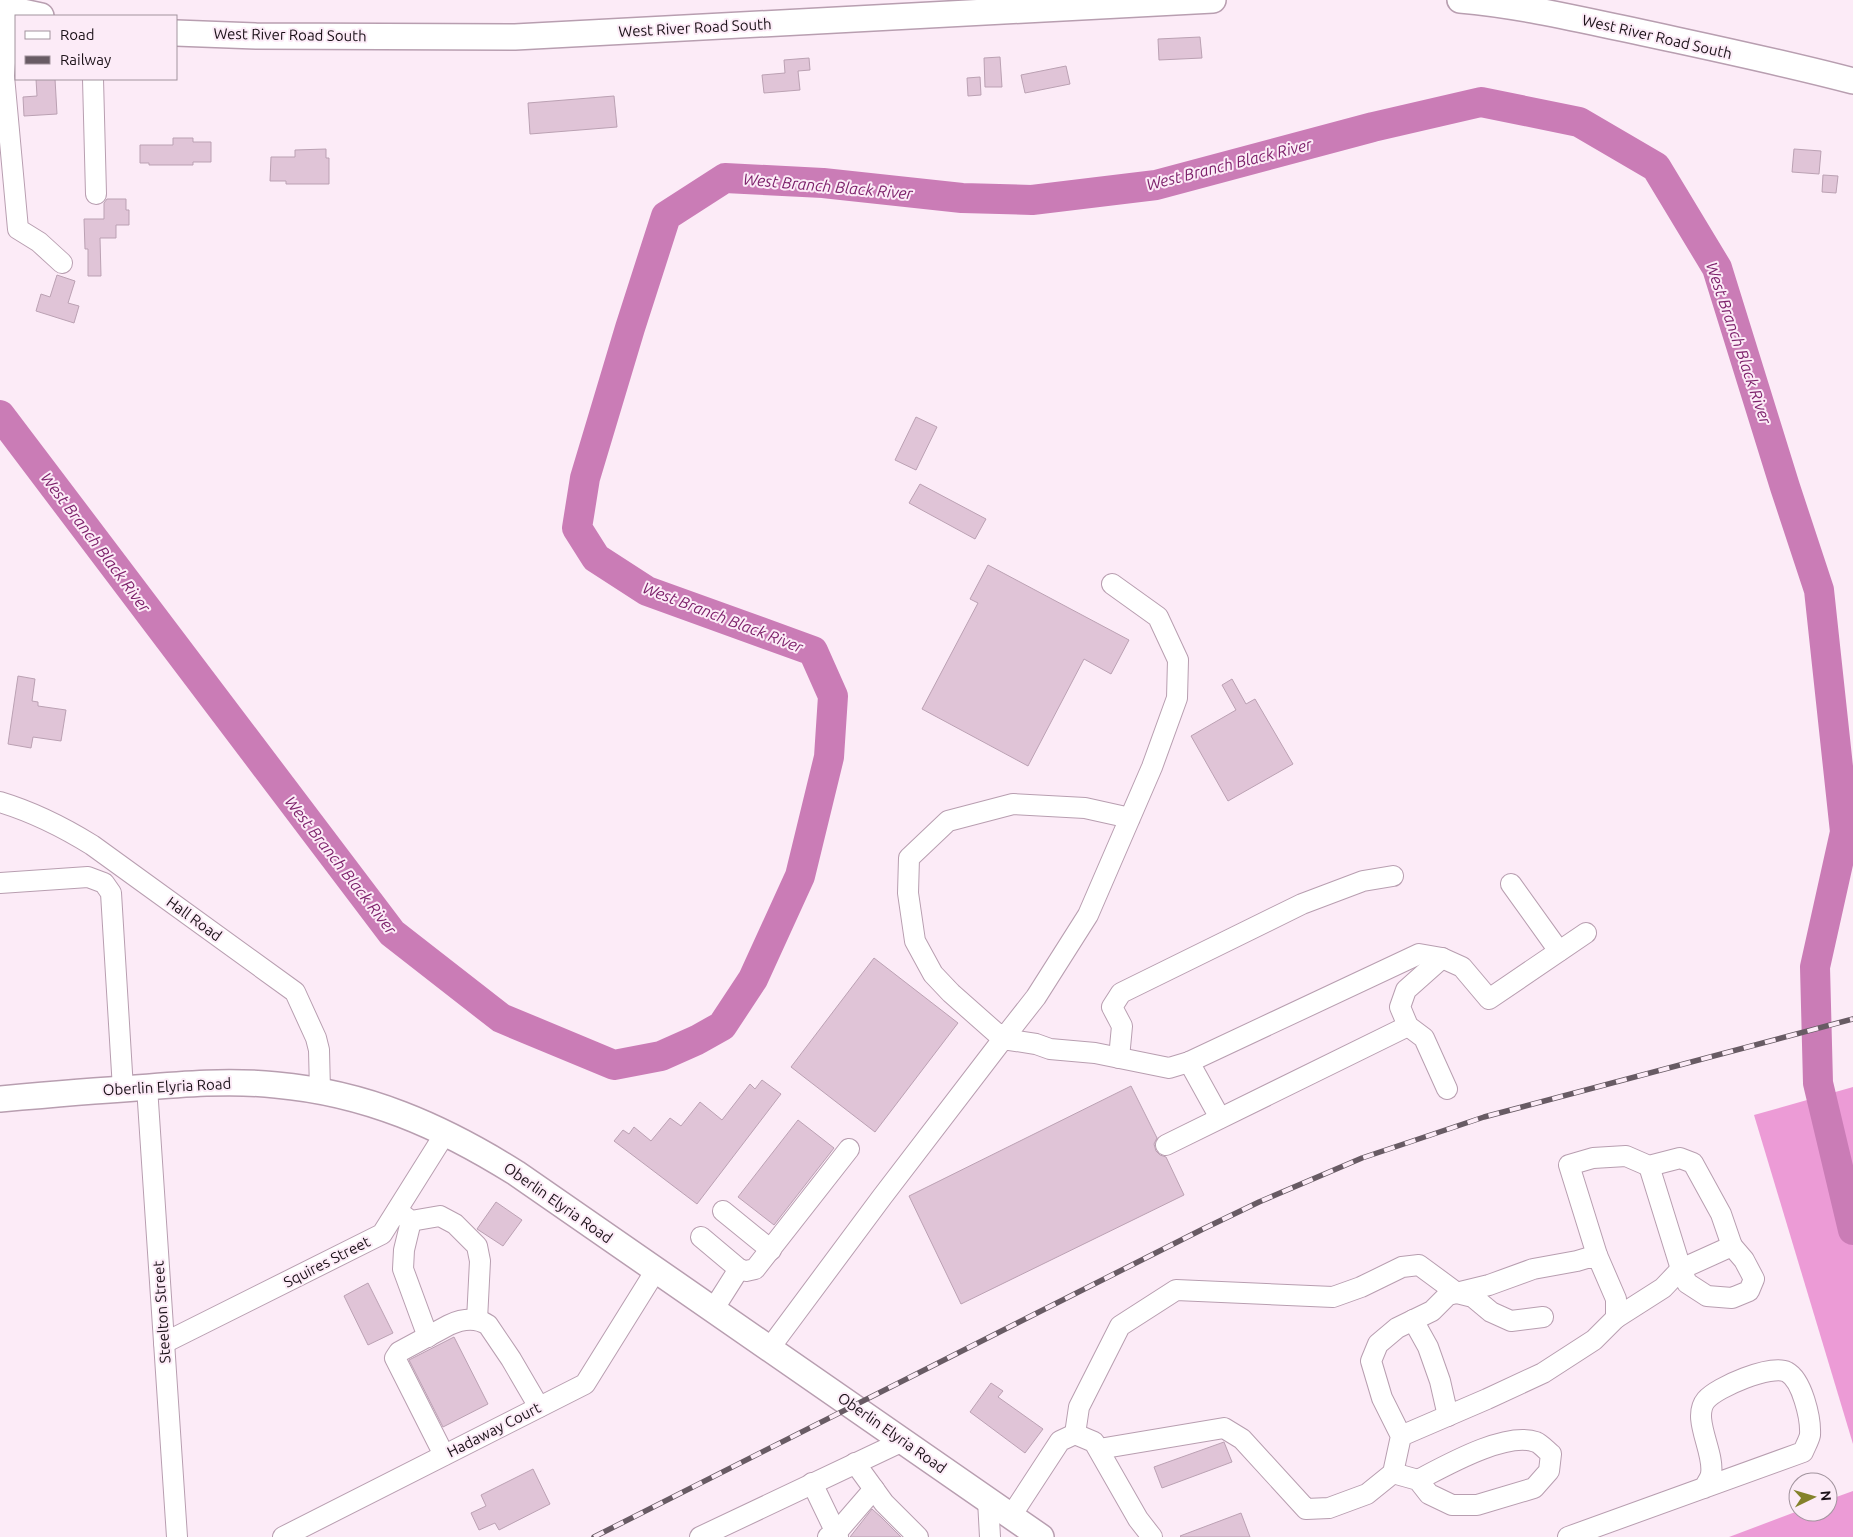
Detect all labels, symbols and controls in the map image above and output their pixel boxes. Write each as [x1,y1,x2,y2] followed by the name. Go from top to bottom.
[1581,11,1734,62] street label: West River Road South
[15,15,178,80] legend
[618,15,772,40] street label: West River Road South
[213,25,367,44] street label: West River Road South
[60,26,95,43] text: Road
[60,51,111,68] text: Railway
[1144,134,1315,193] water label: West Branch Black River
[743,170,914,202] water label: West Branch Black River
[1703,260,1775,427] water label: West Branch Black River
[38,469,155,616] water label: West Branch Black River
[640,578,806,656] water label: West Branch Black River
[282,792,401,938] water label: West Branch Black River
[163,893,225,944] street label: Hall Road
[102,1075,232,1098] street label: Oberlin Elyria Road
[501,1159,616,1246] street label: Oberlin Elyria Road
[281,1232,373,1291] street label: Squires Street
[149,1260,174,1364] street label: Steelton Street
[835,1389,950,1476] street label: Oberlin Elyria Road
[444,1399,543,1460] street label: Hadaway Court
[1788,1472,1838,1522] north arrow
[1818,1490,1834,1502] text: N

